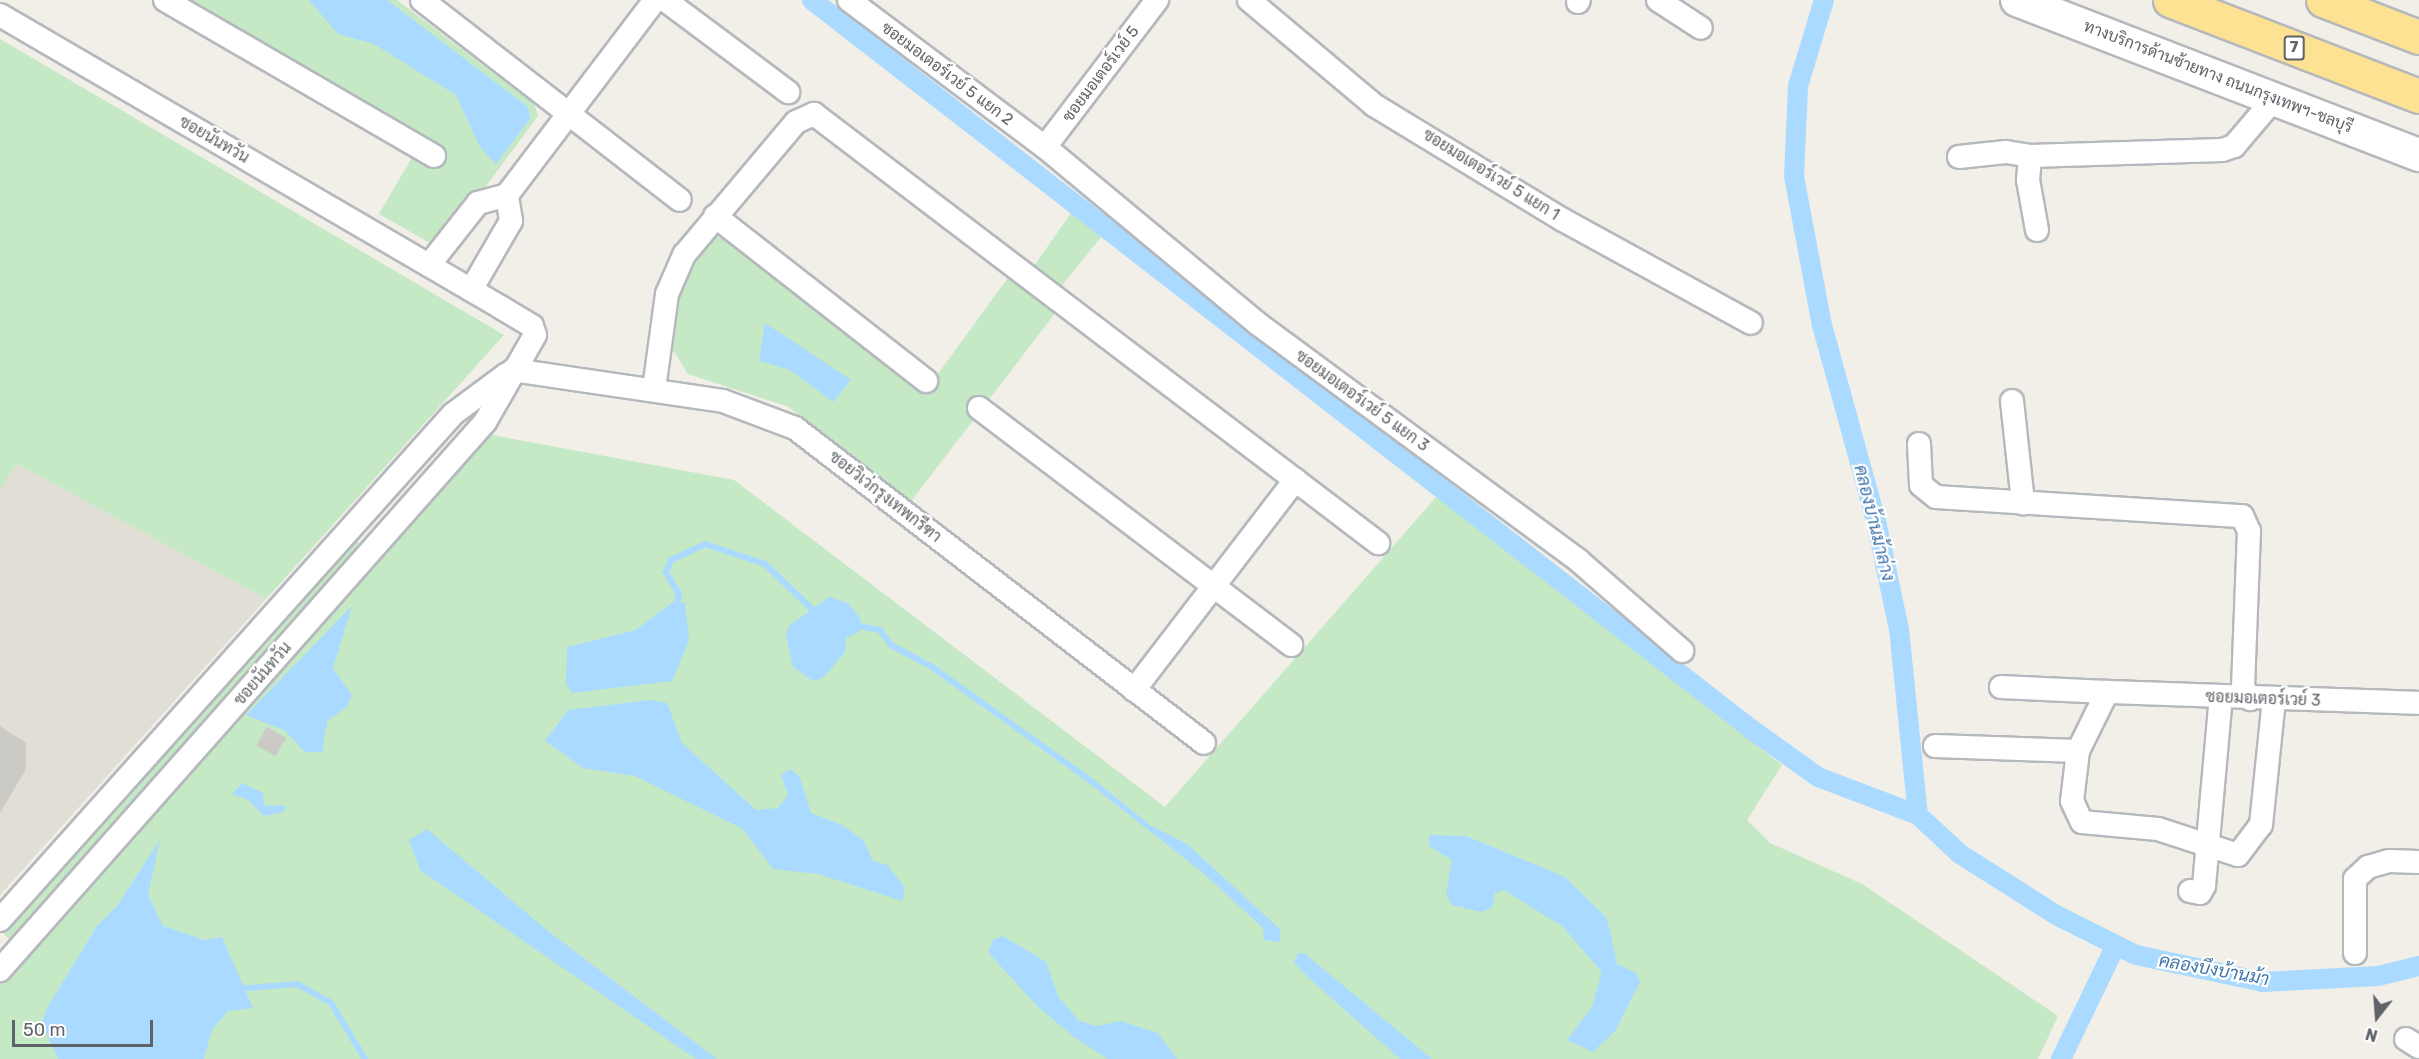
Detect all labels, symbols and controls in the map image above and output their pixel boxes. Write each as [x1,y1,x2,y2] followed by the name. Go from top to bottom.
[2081,17,2355,137] street label: ทางบริการด้านซ้ายทาง ถนนกรุงเทพฯ-ชลบุรี
[877,18,1017,130] street label: ซอยมอเตอร์เวย์ 5 แยก 2
[1059,22,1143,126] street label: ซอยมอเตอร์เวย์ 5
[2284,36,2304,60] road number: 7
[176,112,252,168] street label: ซอยนันทวัน
[1419,125,1563,225] street label: ซอยมอเตอร์เวย์ 5 แยก 1
[1292,346,1432,456] street label: ซอยมอเตอร์เวย์ 5 แยก 3
[825,447,945,547] street label: ซอยวิเว่กรุงเทพกรีฑา
[1849,463,1899,583] water label: คลองบ้านม้าล่าง
[230,638,296,710] street label: ซอยนันทวัน
[2205,687,2321,711] street label: ซอยมอเตอร์เวย์ 3
[2157,950,2271,990] water label: คลองบึงบ้านม้า
[2347,987,2407,1047] north arrow
[15,1008,156,1046] scale bar
[23,1019,66,1041] text: 50 m
[2363,1024,2380,1045] text: N

